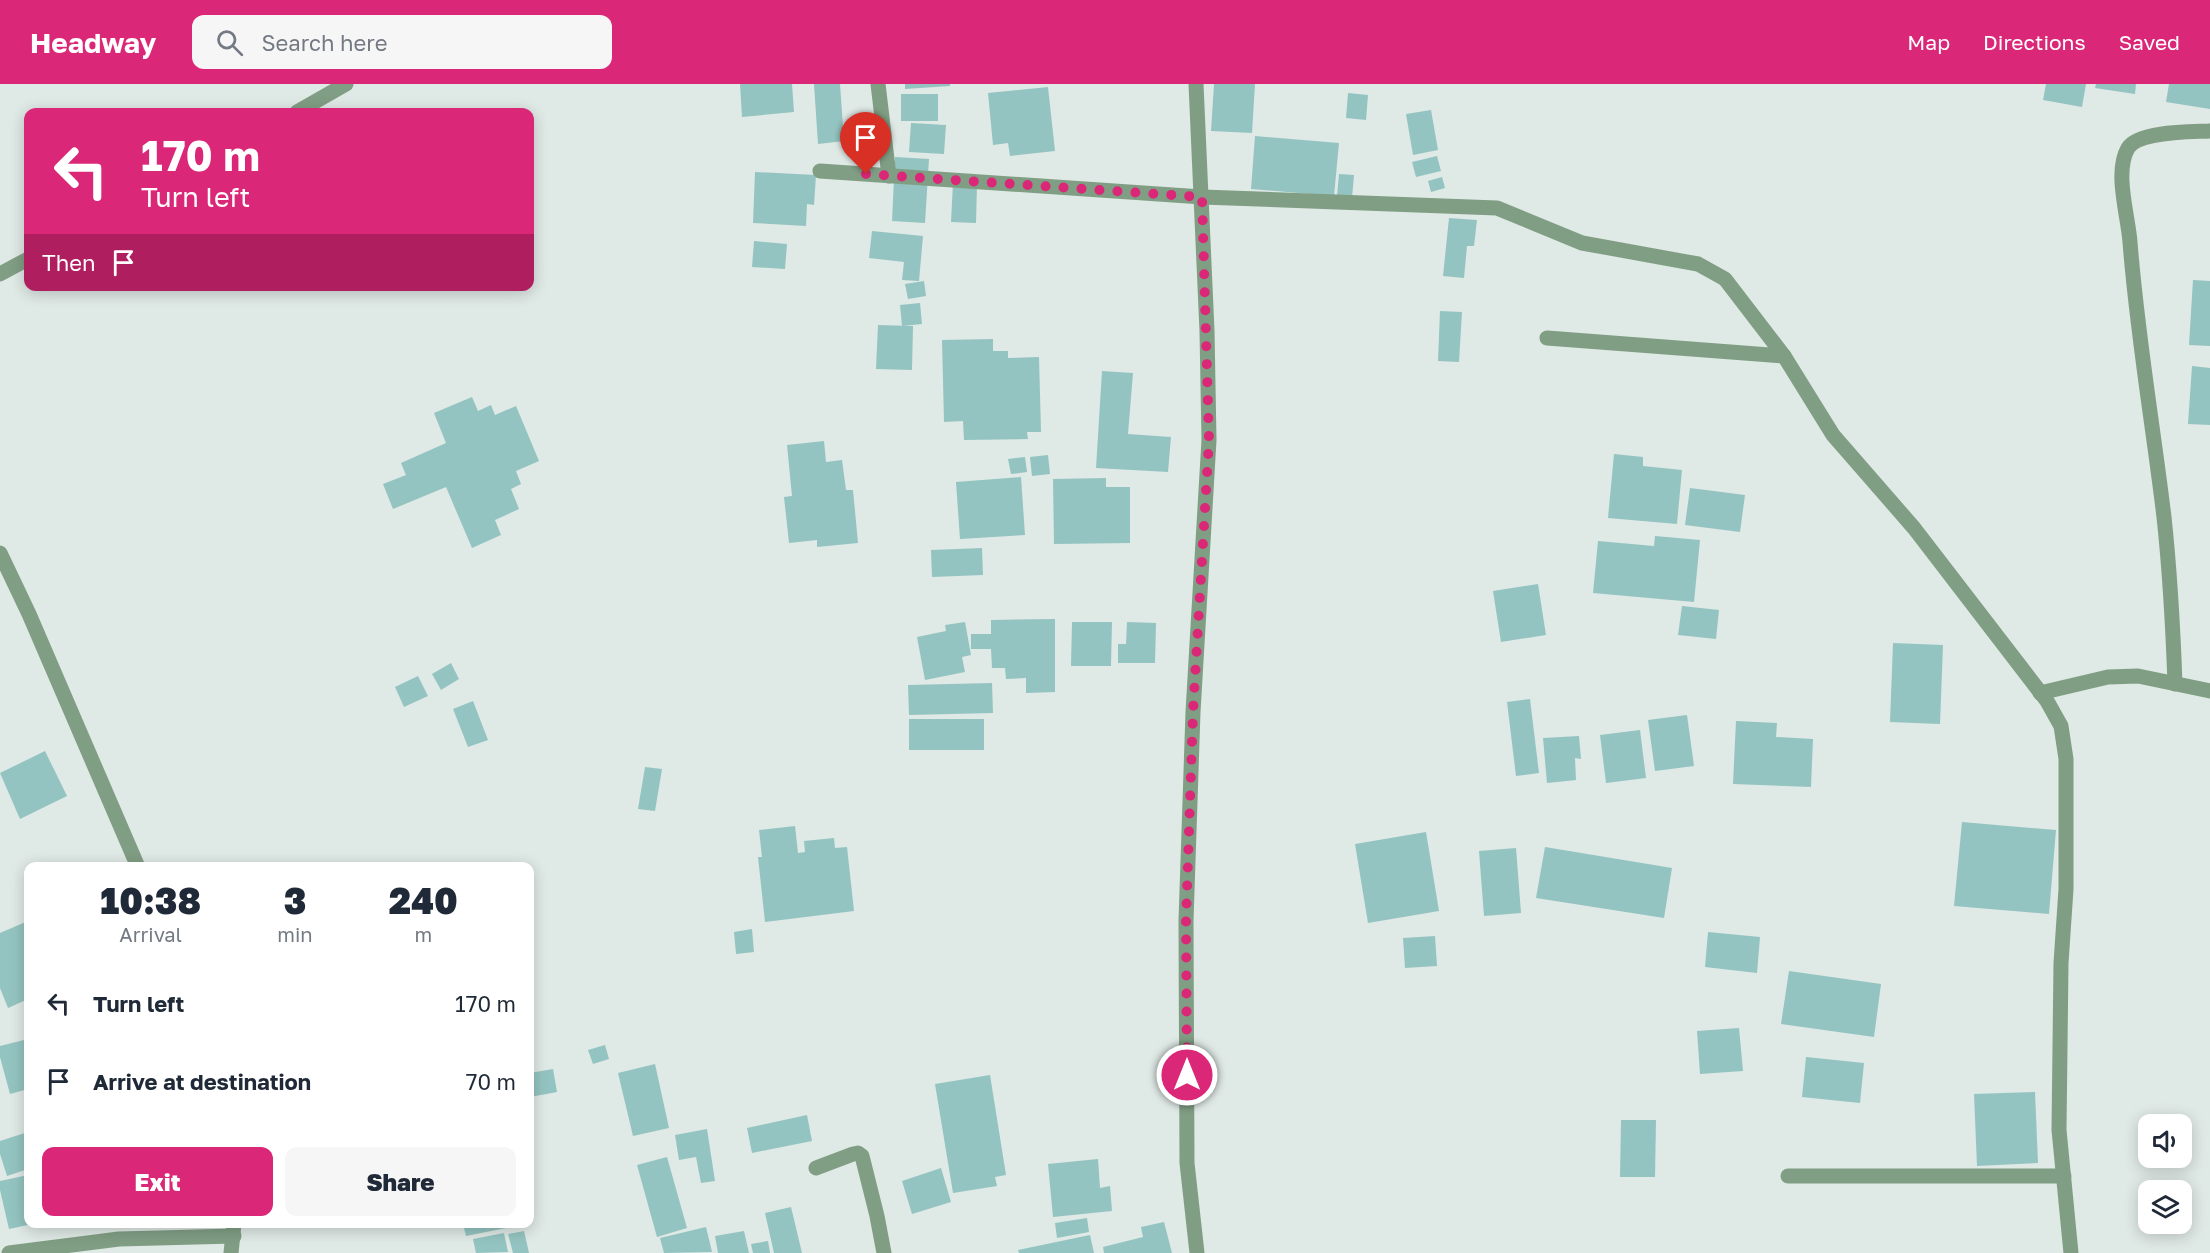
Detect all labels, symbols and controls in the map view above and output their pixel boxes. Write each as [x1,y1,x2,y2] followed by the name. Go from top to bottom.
[192,15,612,69] search box
[30,26,156,59] text: Headway
[213,26,246,59] icon: search
[261,29,387,56] text: Search here
[1907,29,1950,55] text: Map
[1983,29,2086,55] text: Directions
[2119,29,2180,55] text: Saved
[840,112,891,174] pin
[849,121,882,154] icon: arrive
[141,130,260,180] text: 170 m
[42,132,120,210] icon: left
[141,181,250,213] text: Turn left
[107,246,140,279] icon: arrive
[42,249,95,276] text: Then
[100,879,201,922] text: 10:38
[284,879,306,922] text: 3
[389,879,458,922] text: 240
[119,922,182,946] text: Arrival
[277,922,313,946] text: min
[414,922,432,946] text: m
[42,987,75,1020] icon: left
[93,990,184,1017] text: Turn left
[455,990,516,1017] text: 170 m
[1155,1043,1219,1107] position arrow
[42,1065,75,1098] icon: arrive
[93,1068,311,1095] text: Arrive at destination
[466,1068,516,1095] text: 70 m
[2138,1114,2192,1234] map controls
[2138,1114,2192,1168] button: sound
[42,1147,273,1216] button: Exit
[285,1147,516,1216] button: Share
[2138,1180,2192,1234] button: layers

